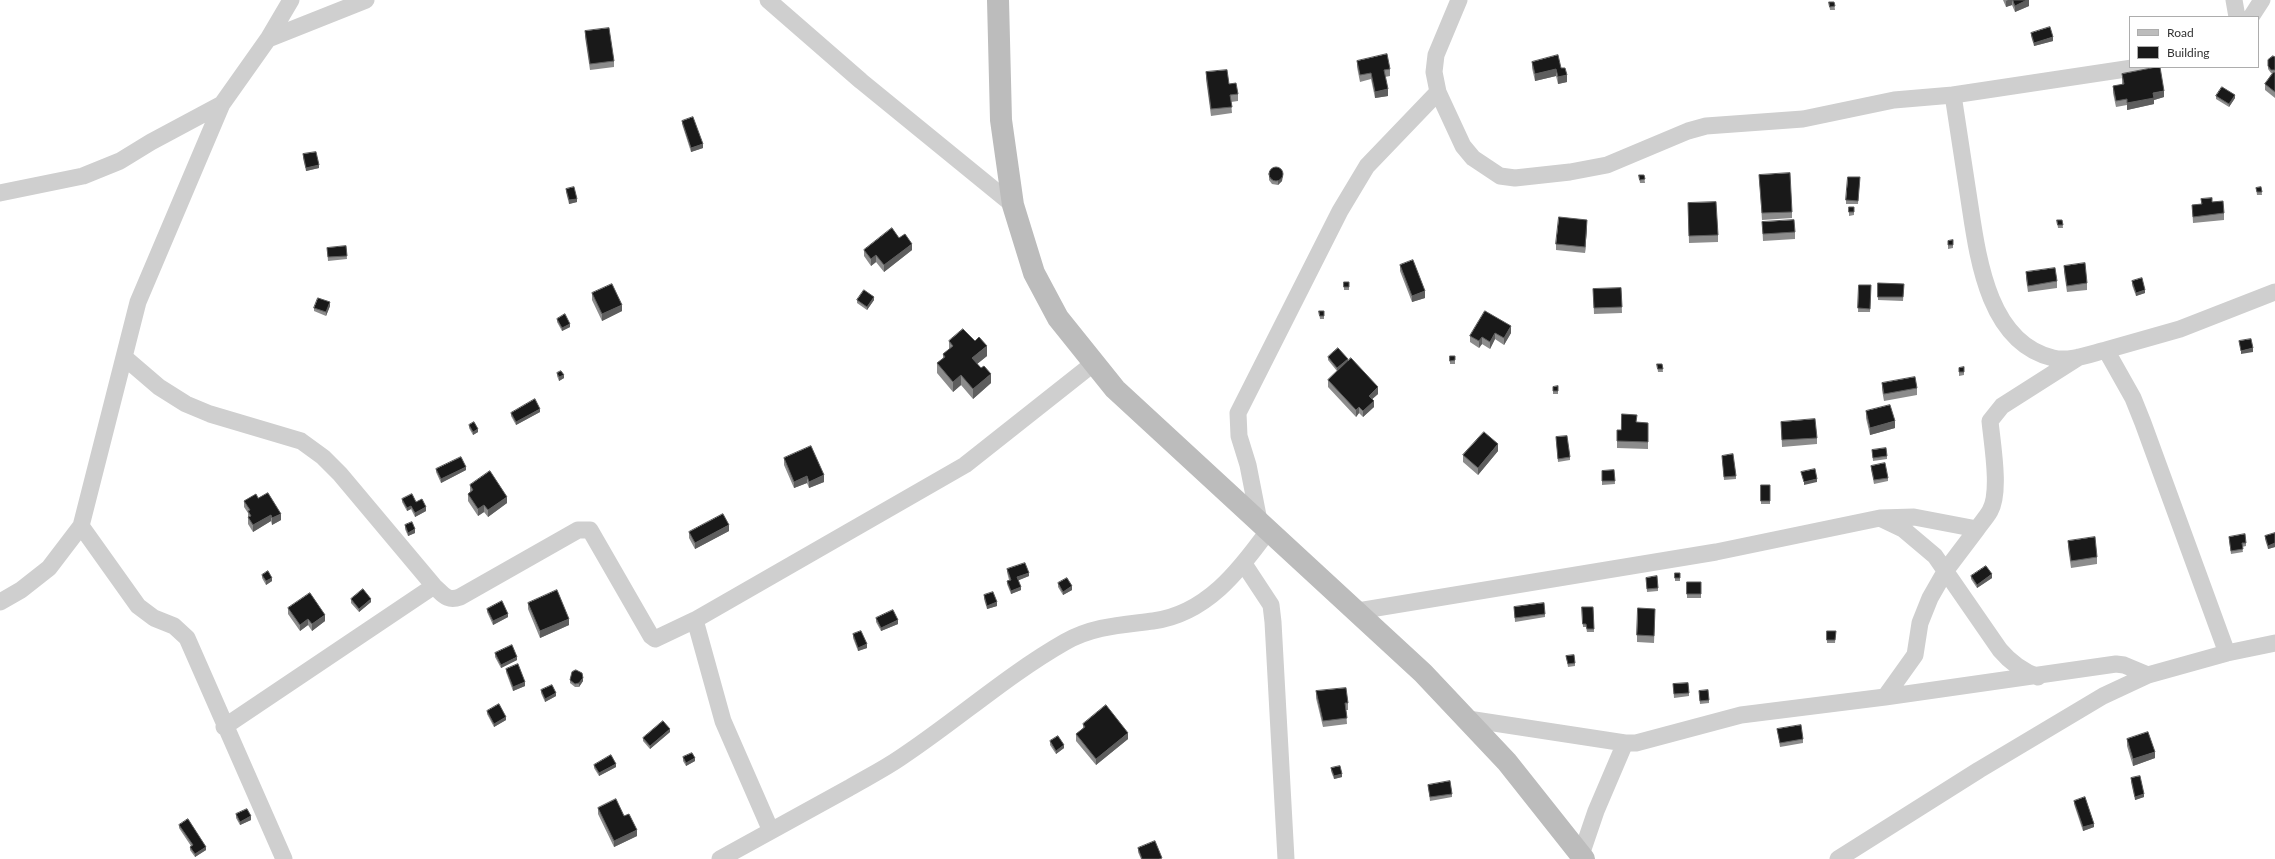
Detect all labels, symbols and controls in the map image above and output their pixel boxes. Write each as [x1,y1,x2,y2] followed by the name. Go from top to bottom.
[2129,16,2259,68] legend
[2167,25,2194,40] text: Road
[2167,45,2210,60] text: Building

